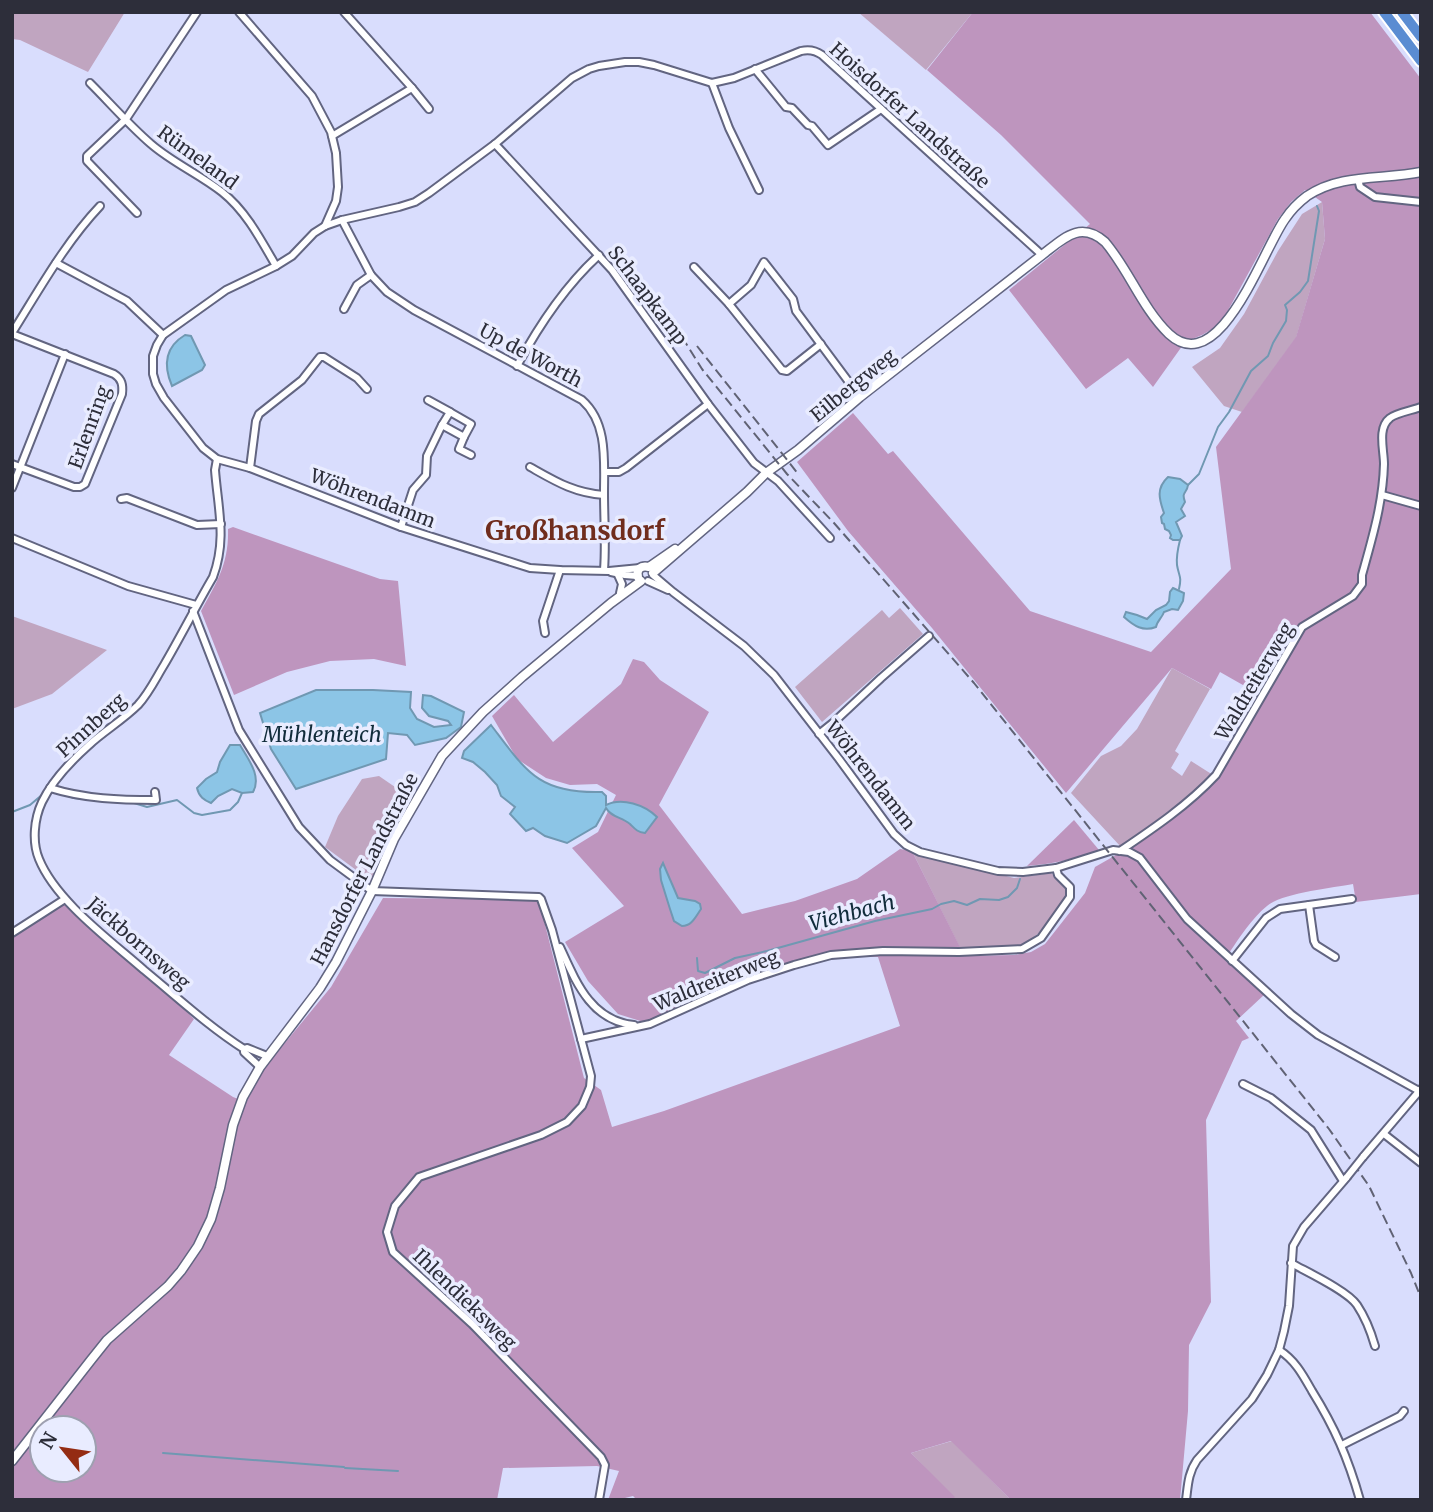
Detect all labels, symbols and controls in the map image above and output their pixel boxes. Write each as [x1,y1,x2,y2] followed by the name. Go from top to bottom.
[825,37,995,193] street label: Hoisdorfer Landstraße
[153,120,243,194] street label: Rümeland
[603,241,693,349] street label: Schaapkamp
[475,318,587,392] street label: Up de Worth
[805,343,901,427] street label: Eilbergweg
[63,382,115,472] street label: Erlenring
[306,463,439,533] street label: Wöhrendamm
[485,514,666,547] district label: Großhansdorf
[1209,617,1299,745] street label: Waldreiterweg
[51,687,131,762] street label: Pinnberg
[820,715,921,835] street label: Wöhrendamm
[262,721,381,748] water label: Mühlenteich
[305,769,423,969] street label: Hansdorfer Landstraße
[806,888,898,937] water label: Viehbach
[82,891,196,995] street label: Jäckbornsweg
[649,944,783,1016] street label: Waldreiterweg
[408,1244,522,1355] street label: Ihlendieksweg
[28,1414,98,1484] north arrow
[34,1428,62,1453] text: N

